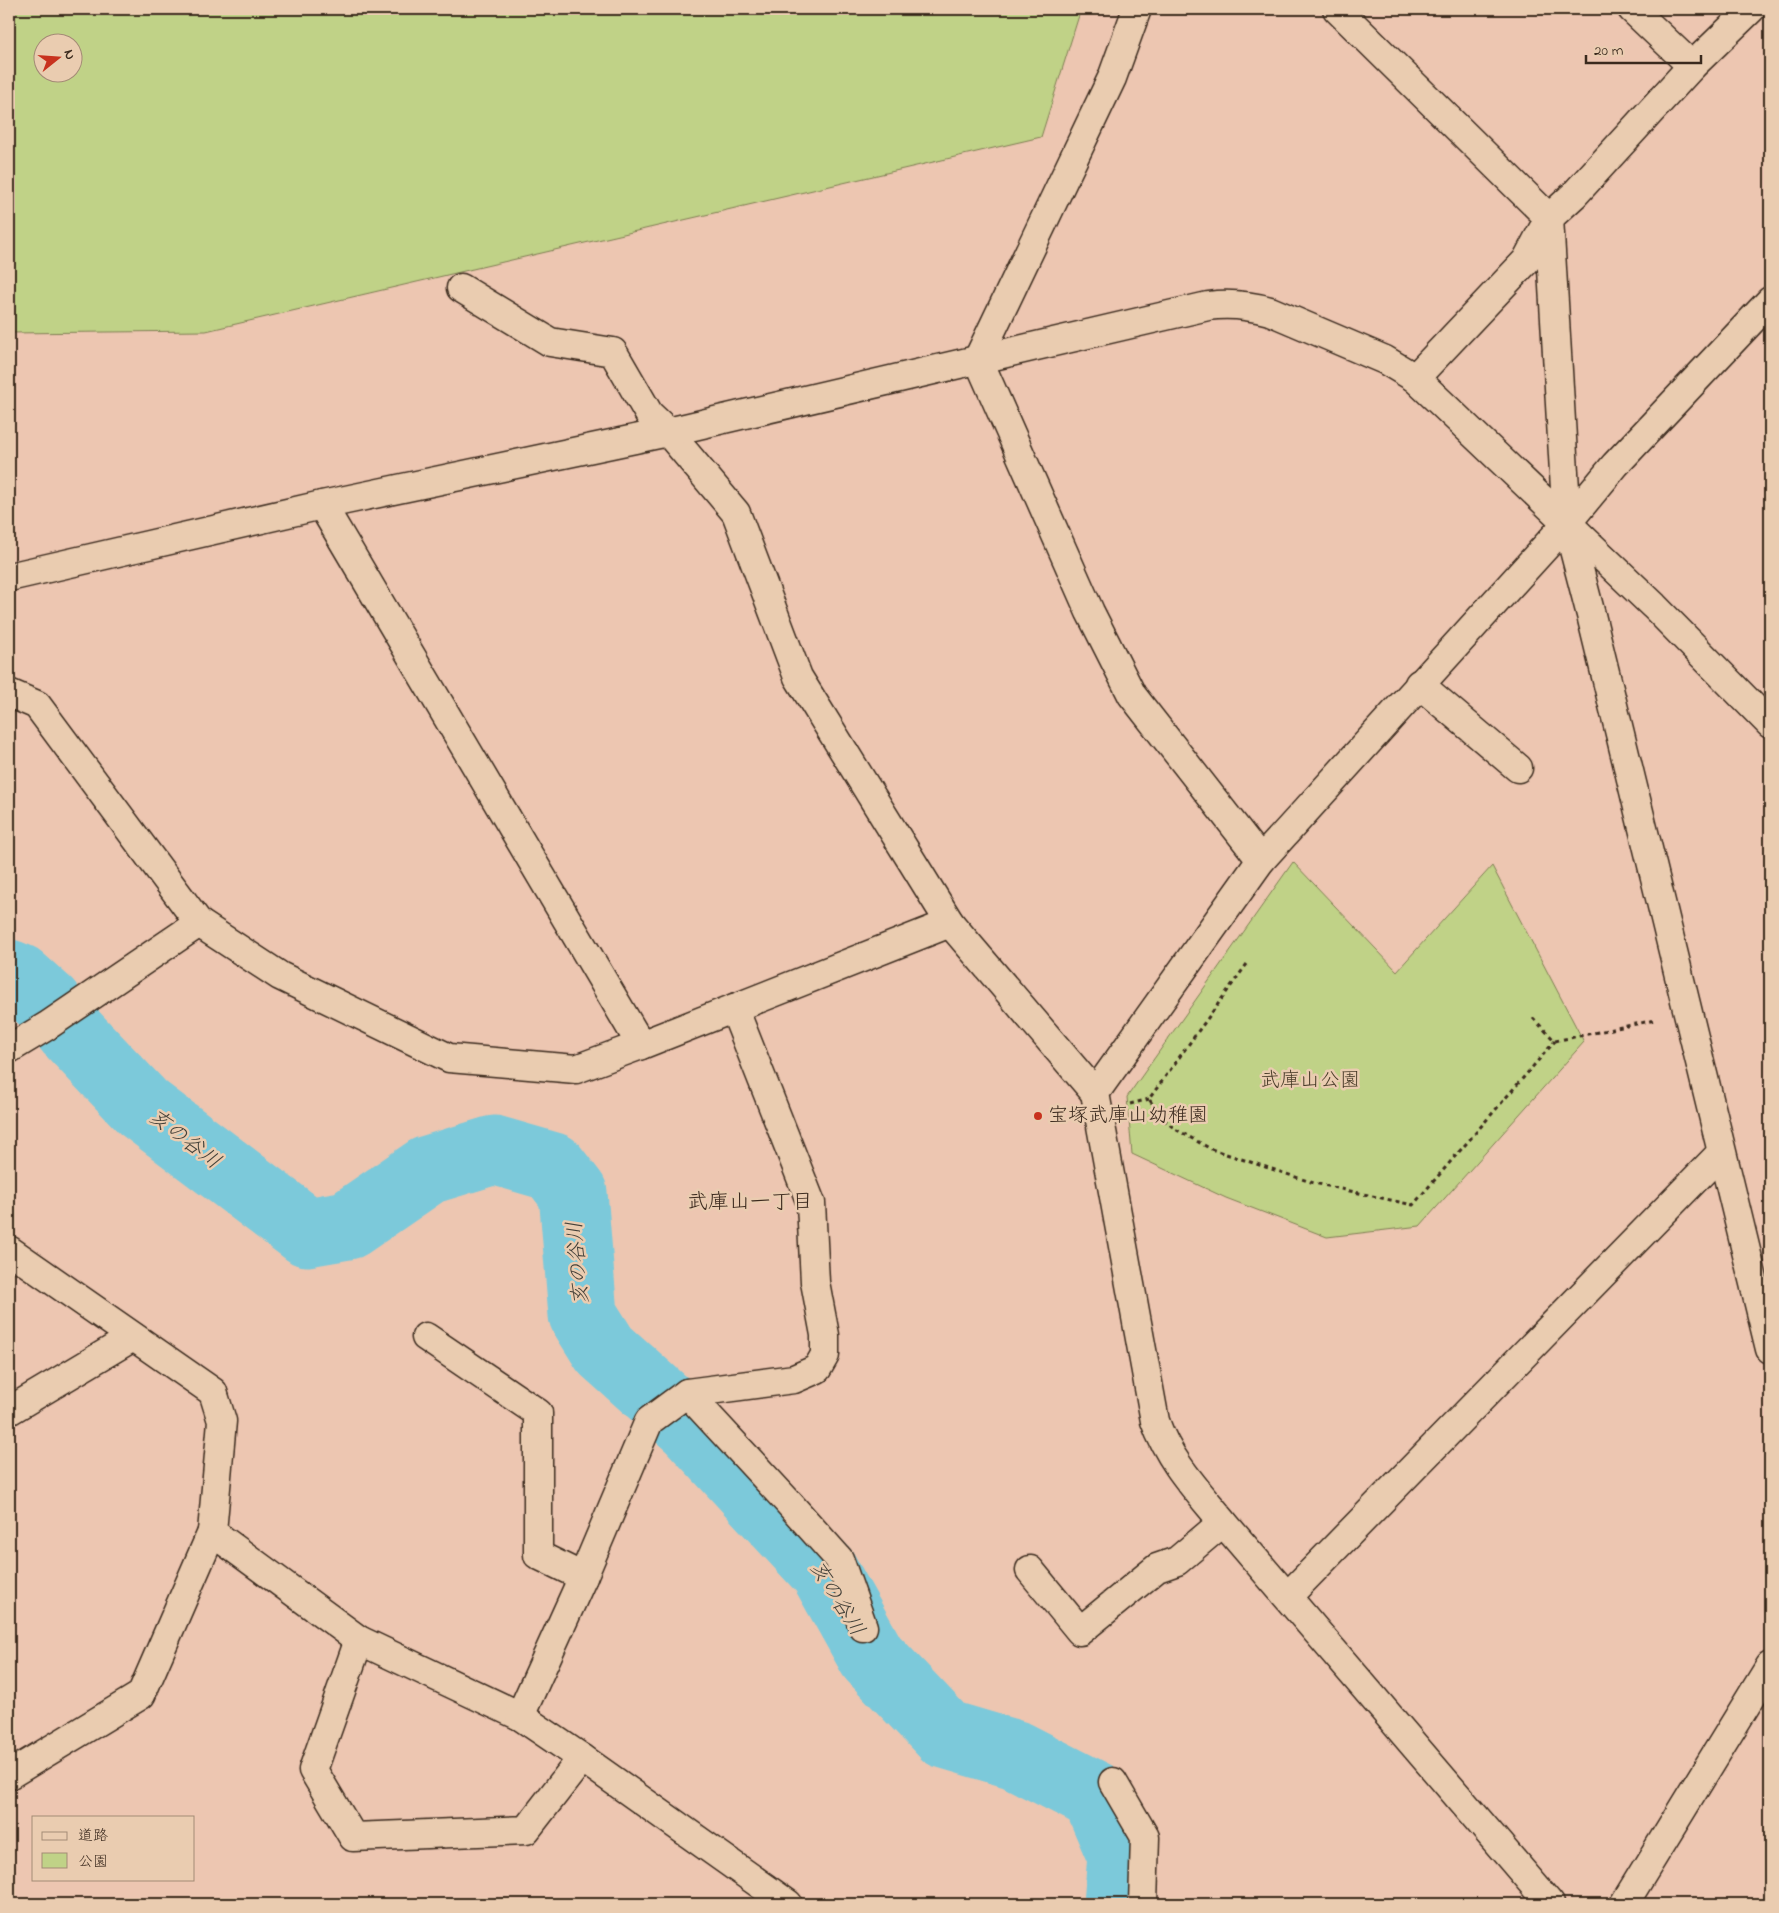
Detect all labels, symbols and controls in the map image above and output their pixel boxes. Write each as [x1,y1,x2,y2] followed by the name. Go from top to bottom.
[32,32,82,82] north arrow
[1586,32,1702,64] scale bar
[1594,40,1624,62] text: 20 m
[58,47,80,62] text: N
[1260,1067,1360,1096] park label: 武庫山公園
[1048,1102,1208,1131] place label: 宝塚武庫山幼稚園
[141,1103,227,1177] water label: 亥の谷川
[1032,1110,1044,1122] marker: 宝塚武庫山幼稚園
[687,1188,813,1218] district label: 武庫山一丁目
[560,1220,598,1306] water label: 亥の谷川
[801,1555,871,1643] water label: 亥の谷川
[32,1816,195,1880] legend
[78,1825,108,1847] text: 道路
[78,1851,108,1873] text: 公園

